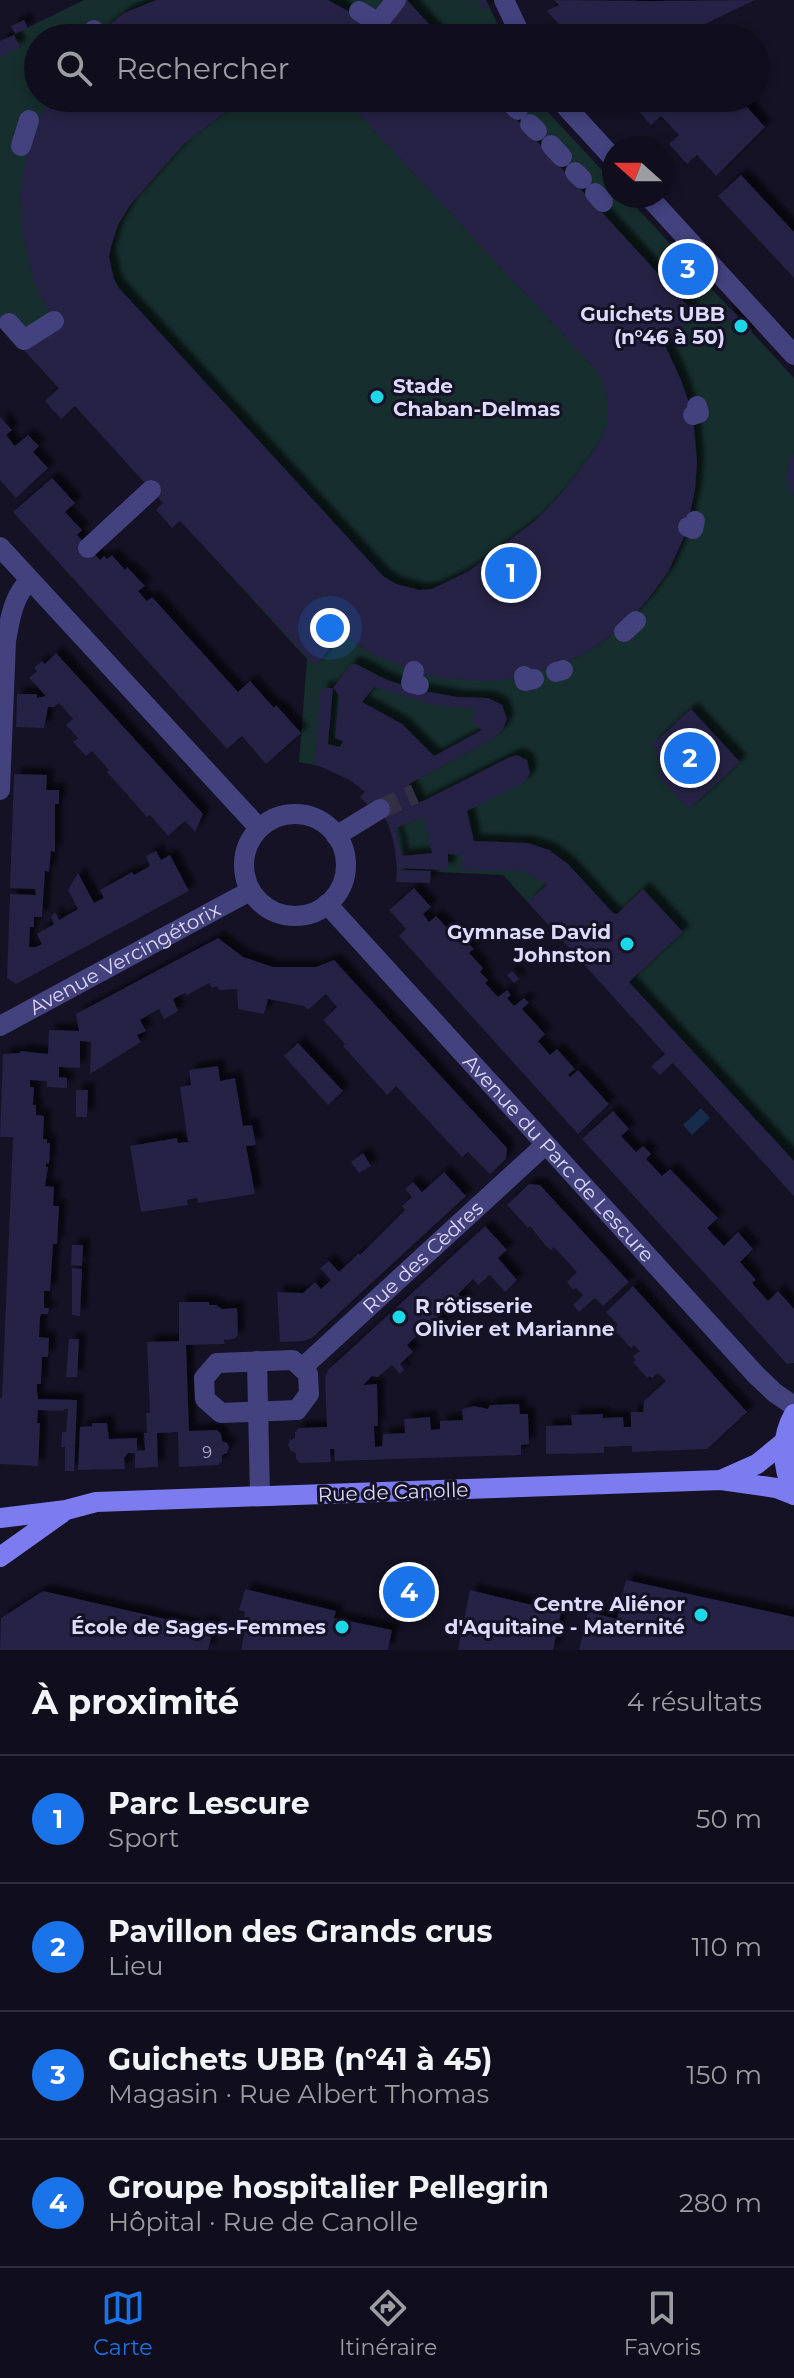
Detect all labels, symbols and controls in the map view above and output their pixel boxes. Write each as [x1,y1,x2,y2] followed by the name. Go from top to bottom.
[24,24,770,112] search box
[52,46,96,90] icon: search
[116,50,290,87] text: Rechercher
[602,136,674,208] north arrow
[662,239,714,299] pin: 3
[580,302,725,349] place label: Guichets UBB (n°46 à 50)
[732,317,750,335] marker: Guichets UBB (n°46 à 50)
[393,374,561,421] place label: Stade Chaban-Delmas
[368,388,386,406] marker: Stade Chaban-Delmas
[485,543,537,603] pin: 1
[310,608,350,648] your location
[664,728,716,788] pin: 2
[25,897,225,1020] street label: Avenue Vercingétorix
[447,920,611,967] place label: Gymnase David Johnston
[618,935,636,953] marker: Gymnase David Johnston
[458,1050,659,1267] street label: Avenue du Parc de Lescure
[358,1196,488,1318] street label: Rue des Cèdres
[415,1294,614,1341] place label: R rôtisserie Olivier et Marianne
[390,1308,408,1326] marker: R rôtisserie Olivier et Marianne
[202,1443,212,1462] house number: 9
[317,1477,469,1507] street label: Rue de Canolle
[383,1562,435,1622] pin: 4
[445,1592,685,1639] place label: Centre Aliénor d'Aquitaine - Maternité
[692,1606,710,1624] marker: Centre Aliénor d'Aquitaine - Maternité
[71,1615,326,1639] place label: École de Sages-Femmes
[333,1618,351,1636] marker: École de Sages-Femmes
[32,1681,239,1723] text: À proximité
[627,1686,762,1718] text: 4 résultats
[108,1785,310,1822] text: Parc Lescure
[53,1803,63,1835] text: 1
[696,1803,762,1835] text: 50 m
[108,1822,179,1854] text: Sport
[108,1913,492,1950] text: Pavillon des Grands crus
[50,1931,66,1963] text: 2
[692,1931,762,1963] text: 110 m
[108,1950,163,1982] text: Lieu
[108,2041,492,2078] text: Guichets UBB (n°41 à 45)
[50,2059,66,2091] text: 3
[686,2059,762,2091] text: 150 m
[108,2078,489,2110] text: Magasin · Rue Albert Thomas
[108,2169,549,2206] text: Groupe hospitalier Pellegrin
[49,2187,67,2219] text: 4
[679,2187,762,2219] text: 280 m
[108,2206,418,2238] text: Hôpital · Rue de Canolle
[93,2286,153,2361] tab: Carte
[339,2286,437,2361] tab: Itinéraire
[624,2286,701,2361] tab: Favoris

